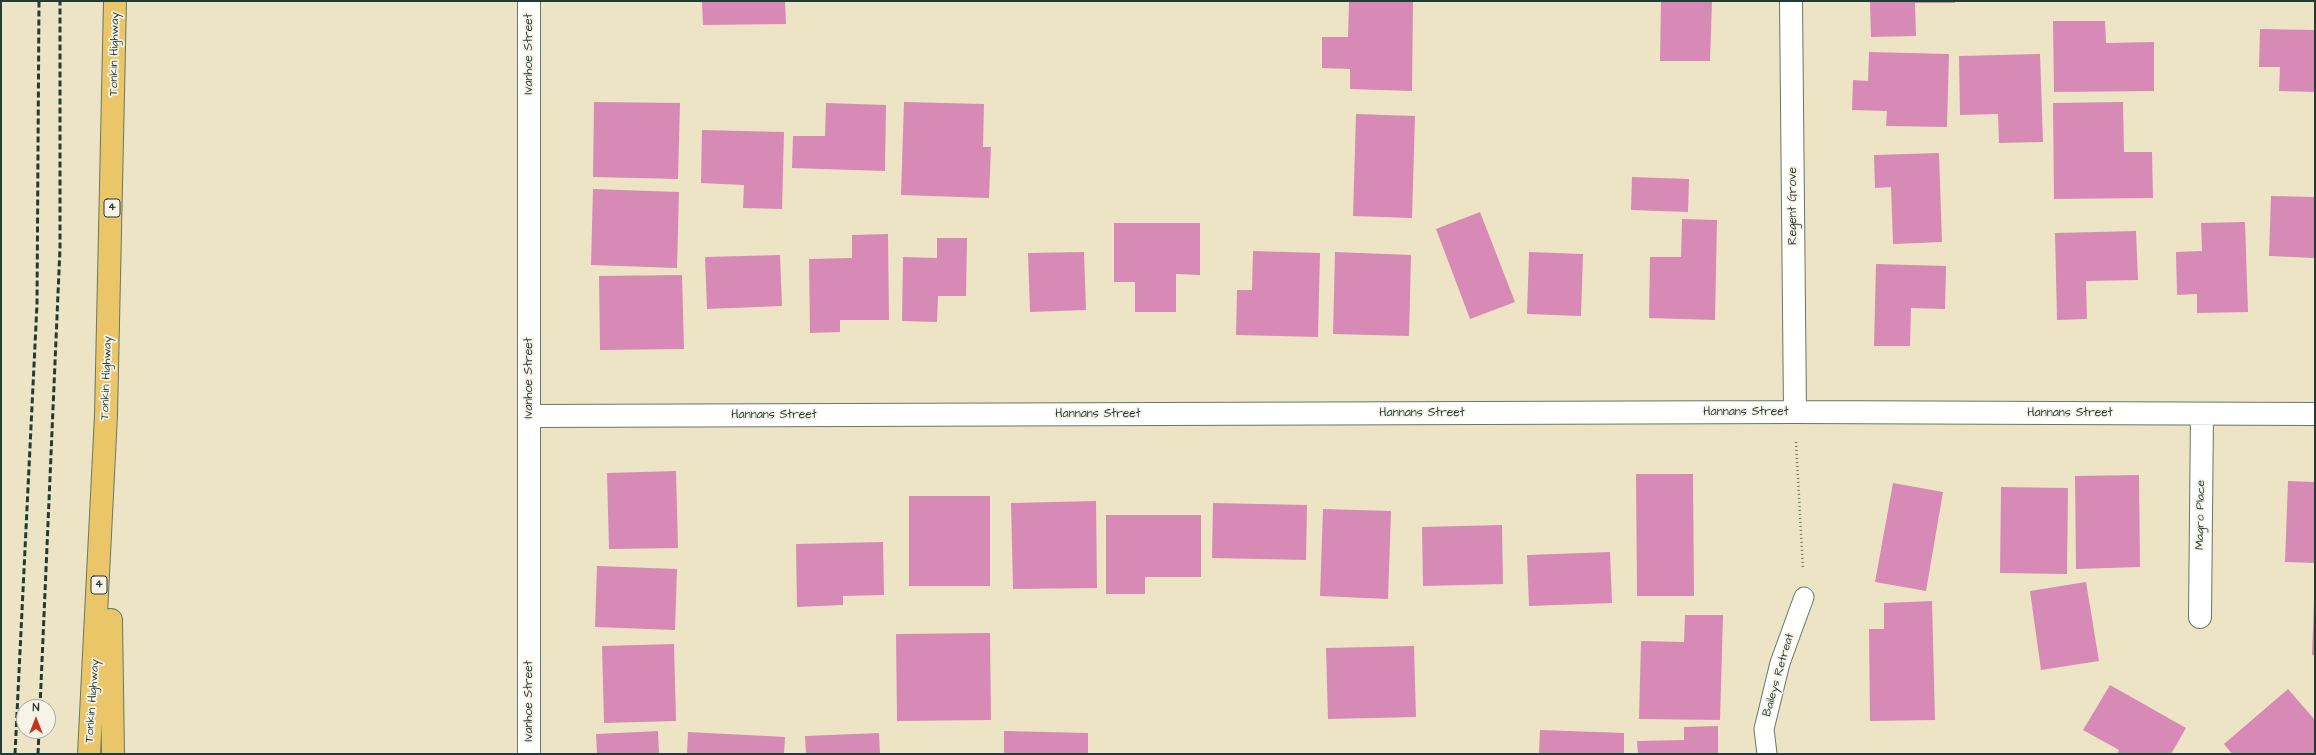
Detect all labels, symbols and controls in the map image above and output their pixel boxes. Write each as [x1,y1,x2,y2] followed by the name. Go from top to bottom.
[107,12,123,96] street label: Tonkin Highway
[522,13,536,95] street label: Ivanhoe Street
[1786,167,1800,245] street label: Regent Grove
[104,199,120,217] road number: 4
[98,336,116,420] street label: Tonkin Highway
[522,337,536,419] street label: Ivanhoe Street
[1703,405,1789,419] street label: Hannans Street
[1379,406,1465,420] street label: Hannans Street
[2027,406,2113,420] street label: Hannans Street
[1055,407,1141,421] street label: Hannans Street
[731,408,817,422] street label: Hannans Street
[2193,480,2209,550] street label: Magro Place
[91,576,107,594] road number: 4
[1760,632,1798,718] street label: Baileys Retreat
[83,659,103,743] street label: Tonkin Highway
[522,660,536,742] street label: Ivanhoe Street
[16,699,56,739] north arrow
[33,700,39,715] text: N

